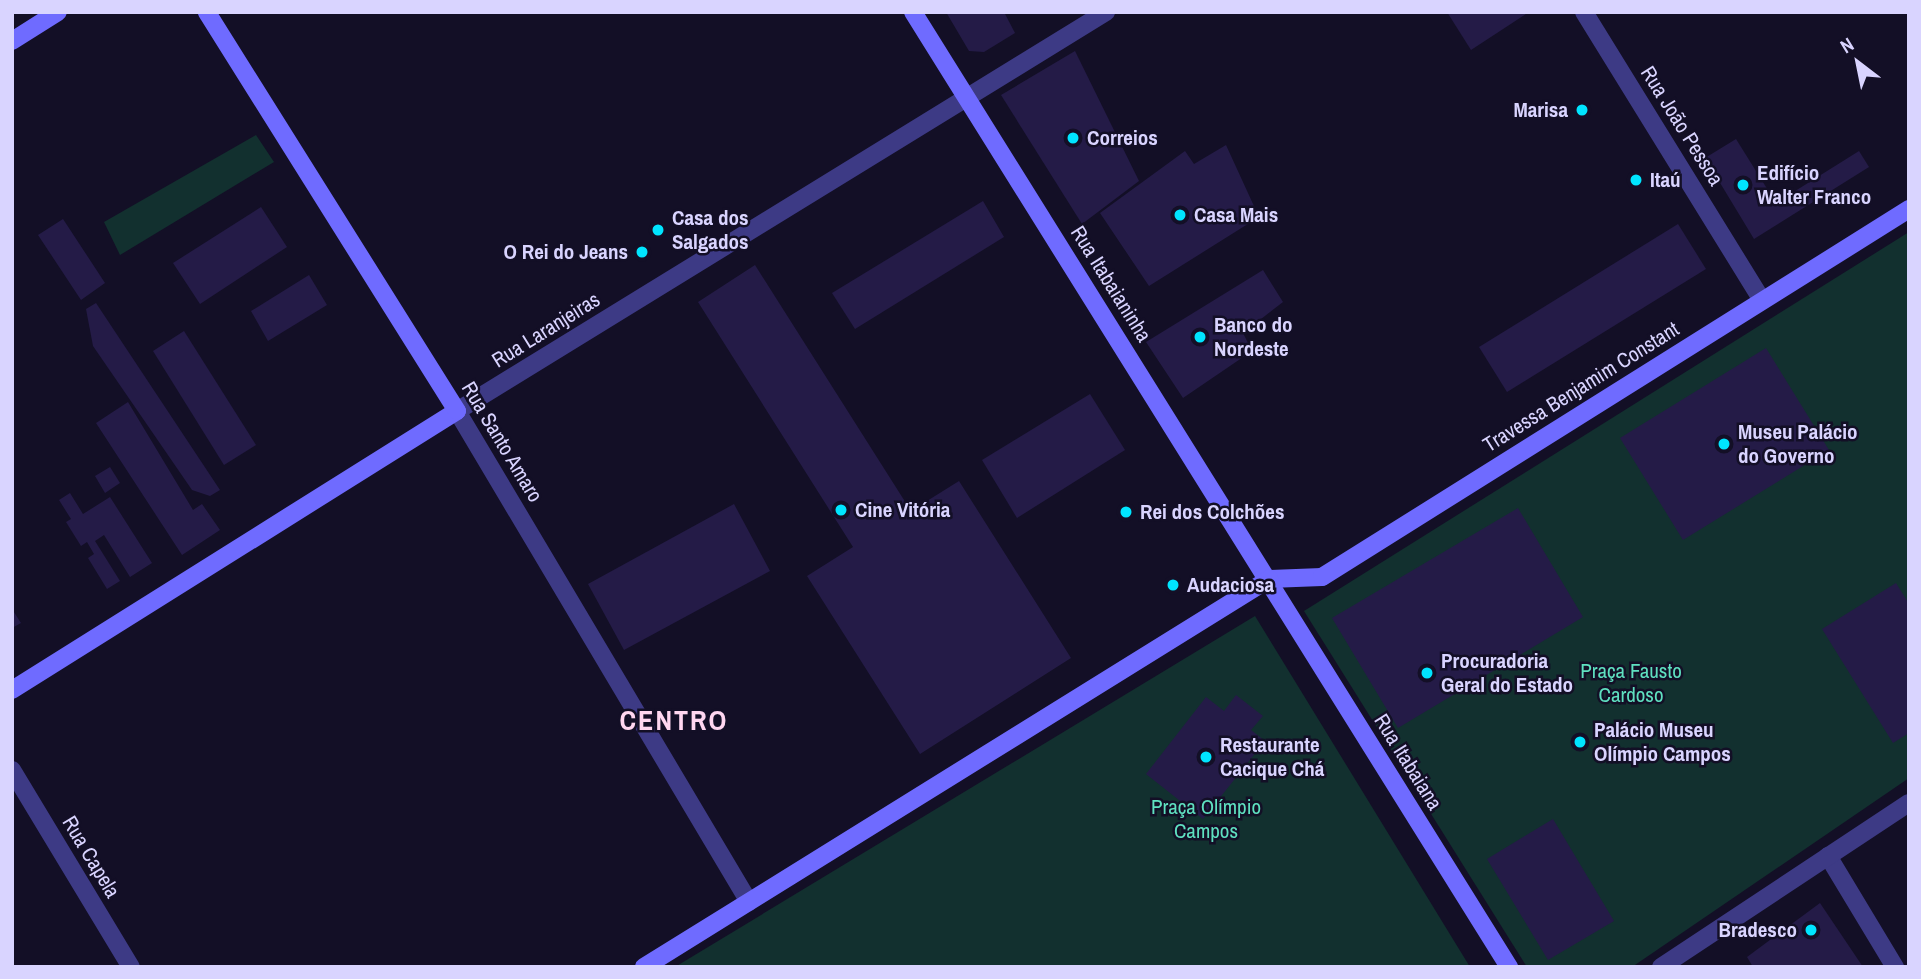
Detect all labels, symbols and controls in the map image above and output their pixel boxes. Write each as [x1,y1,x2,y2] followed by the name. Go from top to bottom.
[1823,28,1893,98] north arrow
[1835,31,1859,59] text: N
[1635,62,1729,190] street label: Rua João Pessoa
[1513,97,1568,123] place label: Marisa
[1574,102,1590,118] marker: Marisa
[1087,125,1158,151] place label: Correios
[1065,130,1081,146] marker: Correios
[1757,160,1871,210] place label: Edifício Walter Franco
[1650,167,1681,193] place label: Itaú
[1628,172,1644,188] marker: Itaú
[1735,177,1751,193] marker: Edifício Walter Franco
[1194,202,1278,228] place label: Casa Mais
[672,205,749,255] place label: Casa dos Salgados
[1172,207,1188,223] marker: Casa Mais
[1065,221,1157,347] street label: Rua Itabaianinha
[650,222,666,238] marker: Casa dos Salgados
[504,239,628,265] place label: O Rei do Jeans
[634,244,650,260] marker: O Rei do Jeans
[487,287,605,373] street label: Rua Laranjeiras
[1214,312,1292,362] place label: Banco do Nordeste
[1478,316,1684,458] street label: Travessa Benjamim Constant
[1192,329,1208,345] marker: Banco do Nordeste
[456,377,548,507] street label: Rua Santo Amaro
[1738,419,1858,469] place label: Museu Palácio do Governo
[1716,436,1732,452] marker: Museu Palácio do Governo
[855,497,950,523] place label: Cine Vitória
[1140,499,1285,525] place label: Rei dos Colchões
[833,502,849,518] marker: Cine Vitória
[1118,504,1134,520] marker: Rei dos Colchões
[1187,572,1274,598] place label: Audaciosa
[1165,577,1181,593] marker: Audaciosa
[1441,648,1573,698] place label: Procuradoria Geral do Estado
[1580,658,1682,708] park label: Praça Fausto Cardoso
[1419,665,1435,681] marker: Procuradoria Geral do Estado
[620,703,728,737] district label: CENTRO
[1369,709,1447,815] street label: Rua Itabaiana
[1594,717,1731,767] place label: Palácio Museu Olímpio Campos
[1220,732,1324,782] place label: Restaurante Cacique Chá
[1572,734,1588,750] marker: Palácio Museu Olímpio Campos
[1198,749,1214,765] marker: Restaurante Cacique Chá
[1151,794,1261,844] park label: Praça Olímpio Campos
[57,812,125,902] street label: Rua Capela
[1719,917,1797,943] place label: Bradesco
[1803,922,1819,938] marker: Bradesco

